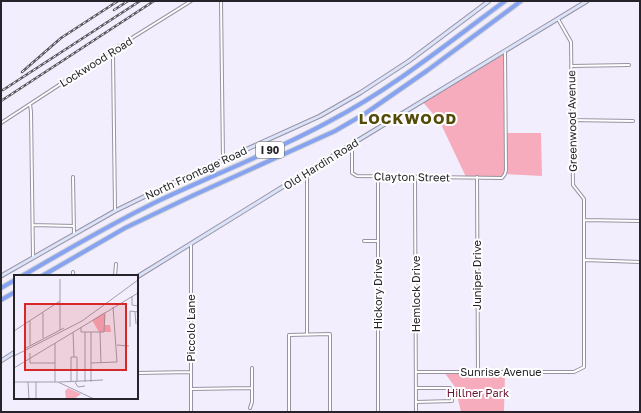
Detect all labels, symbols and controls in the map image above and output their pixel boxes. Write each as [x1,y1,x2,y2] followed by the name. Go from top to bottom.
[57,34,135,89] street label: Lockwood Road
[564,70,579,172] street label: Greenwood Avenue
[359,109,457,127] district label: LOCKWOOD
[281,135,361,192] street label: Old Hardin Road
[256,142,284,158] road number: I 90
[143,143,249,202] street label: North Frontage Road
[374,169,450,184] street label: Clayton Street
[470,240,483,310] street label: Juniper Drive
[409,256,422,332] street label: Hemlock Drive
[371,259,384,329] street label: Hickory Drive
[14,275,138,399] inset map
[184,294,197,362] street label: Piccolo Lane
[460,365,542,378] street label: Sunrise Avenue
[447,386,509,399] park label: Hillner Park

